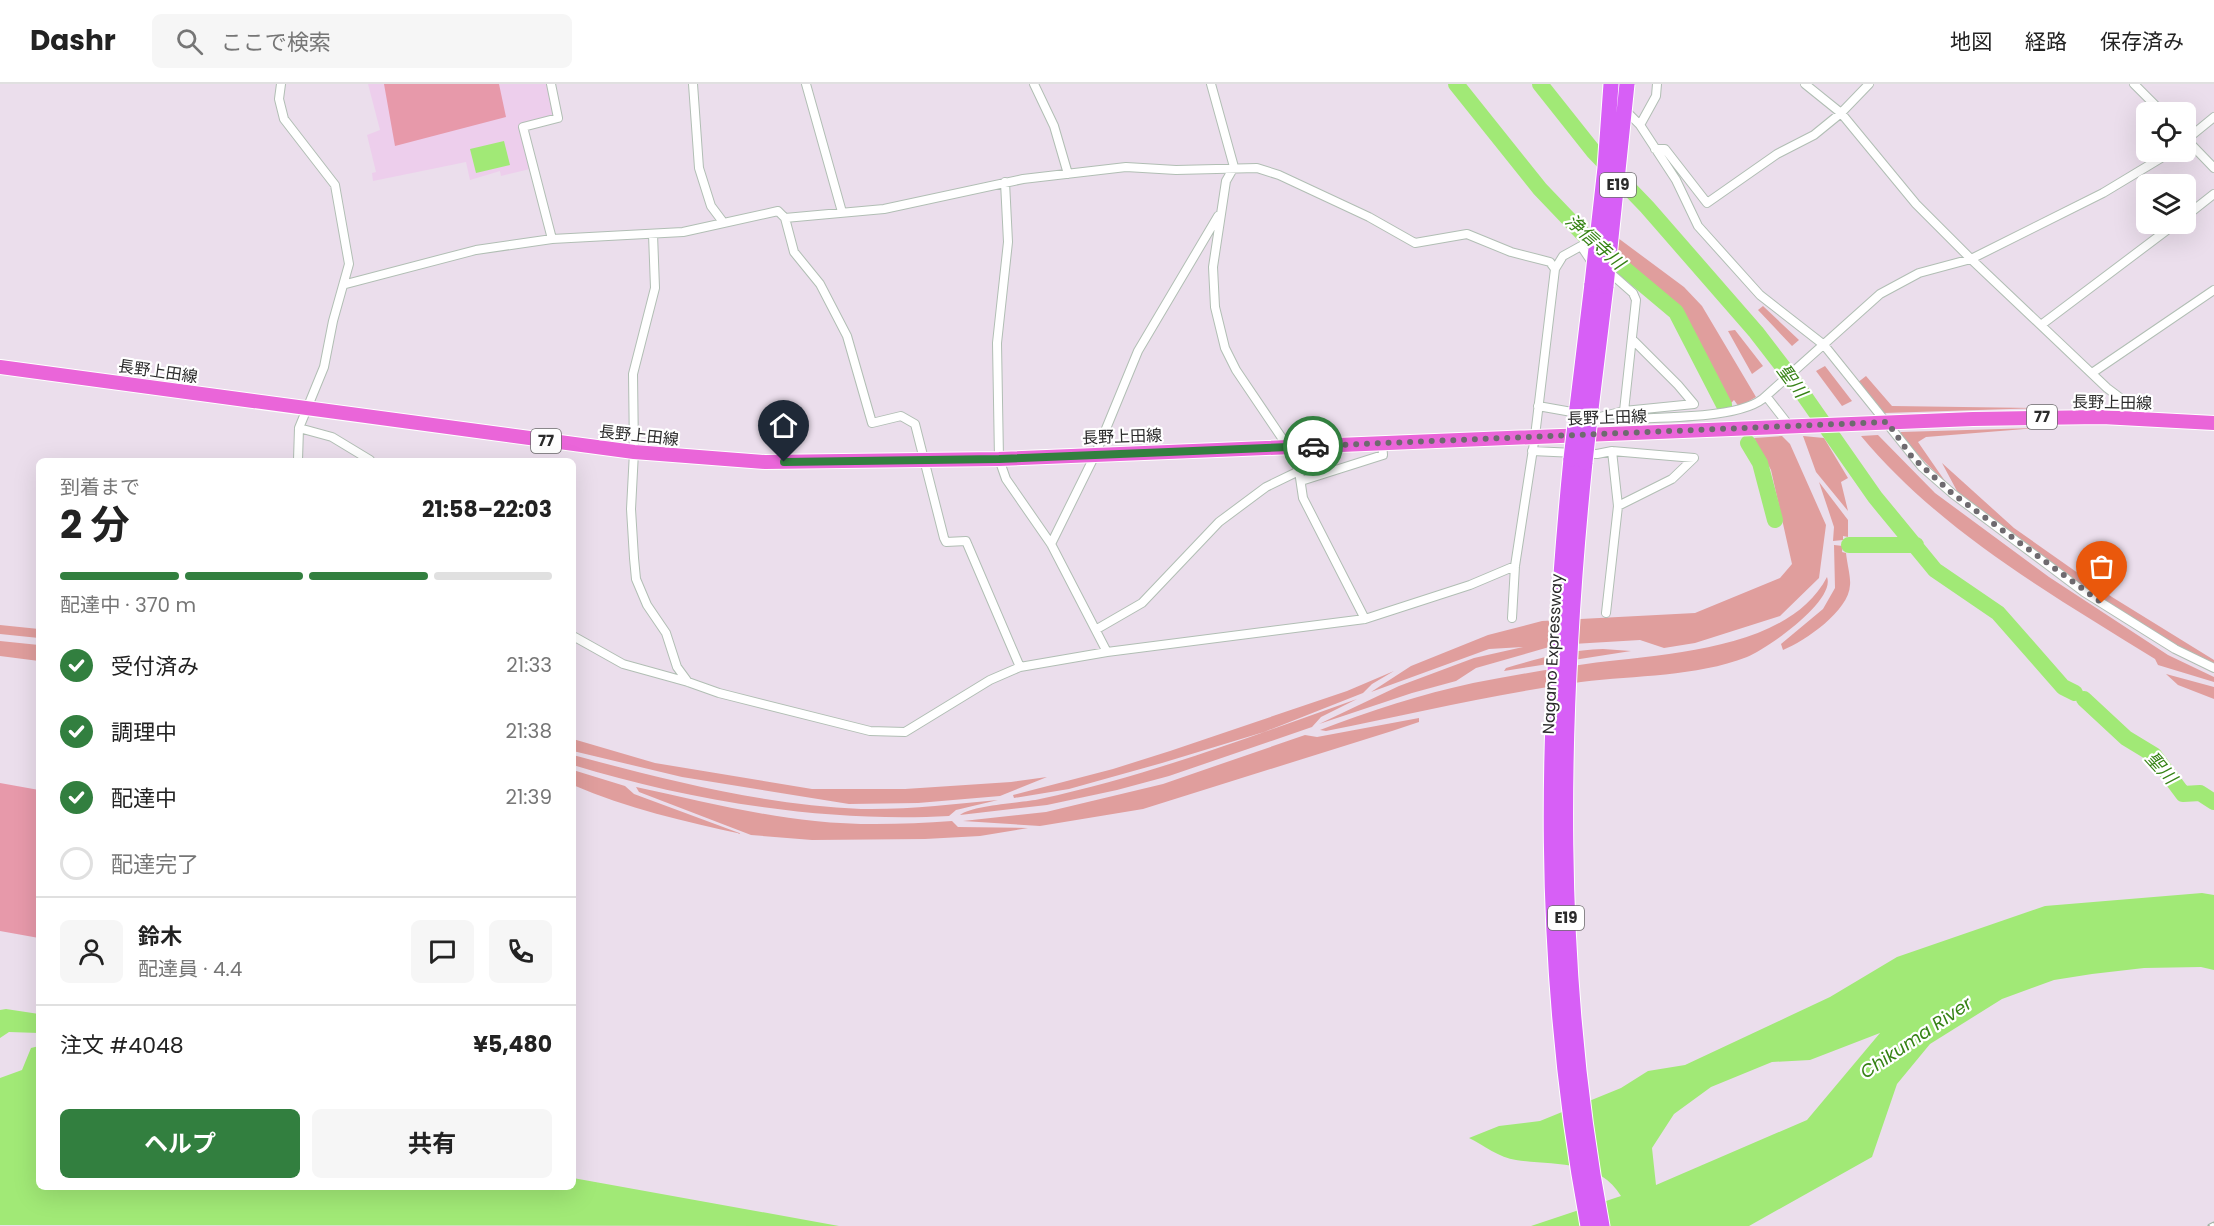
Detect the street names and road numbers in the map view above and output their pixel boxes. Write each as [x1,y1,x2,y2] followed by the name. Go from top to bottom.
[1600,173,1636,197] road number: E19
[117,355,199,388] street label: 長野上田線
[2072,390,2152,415] street label: 長野上田線
[1567,405,1647,430] street label: 長野上田線
[2027,405,2057,429] road number: 77
[598,420,680,451] street label: 長野上田線
[1082,424,1162,449] street label: 長野上田線
[531,429,561,453] road number: 77
[1537,573,1568,735] street label: Nagano Expressway
[1548,906,1584,930] road number: E19

